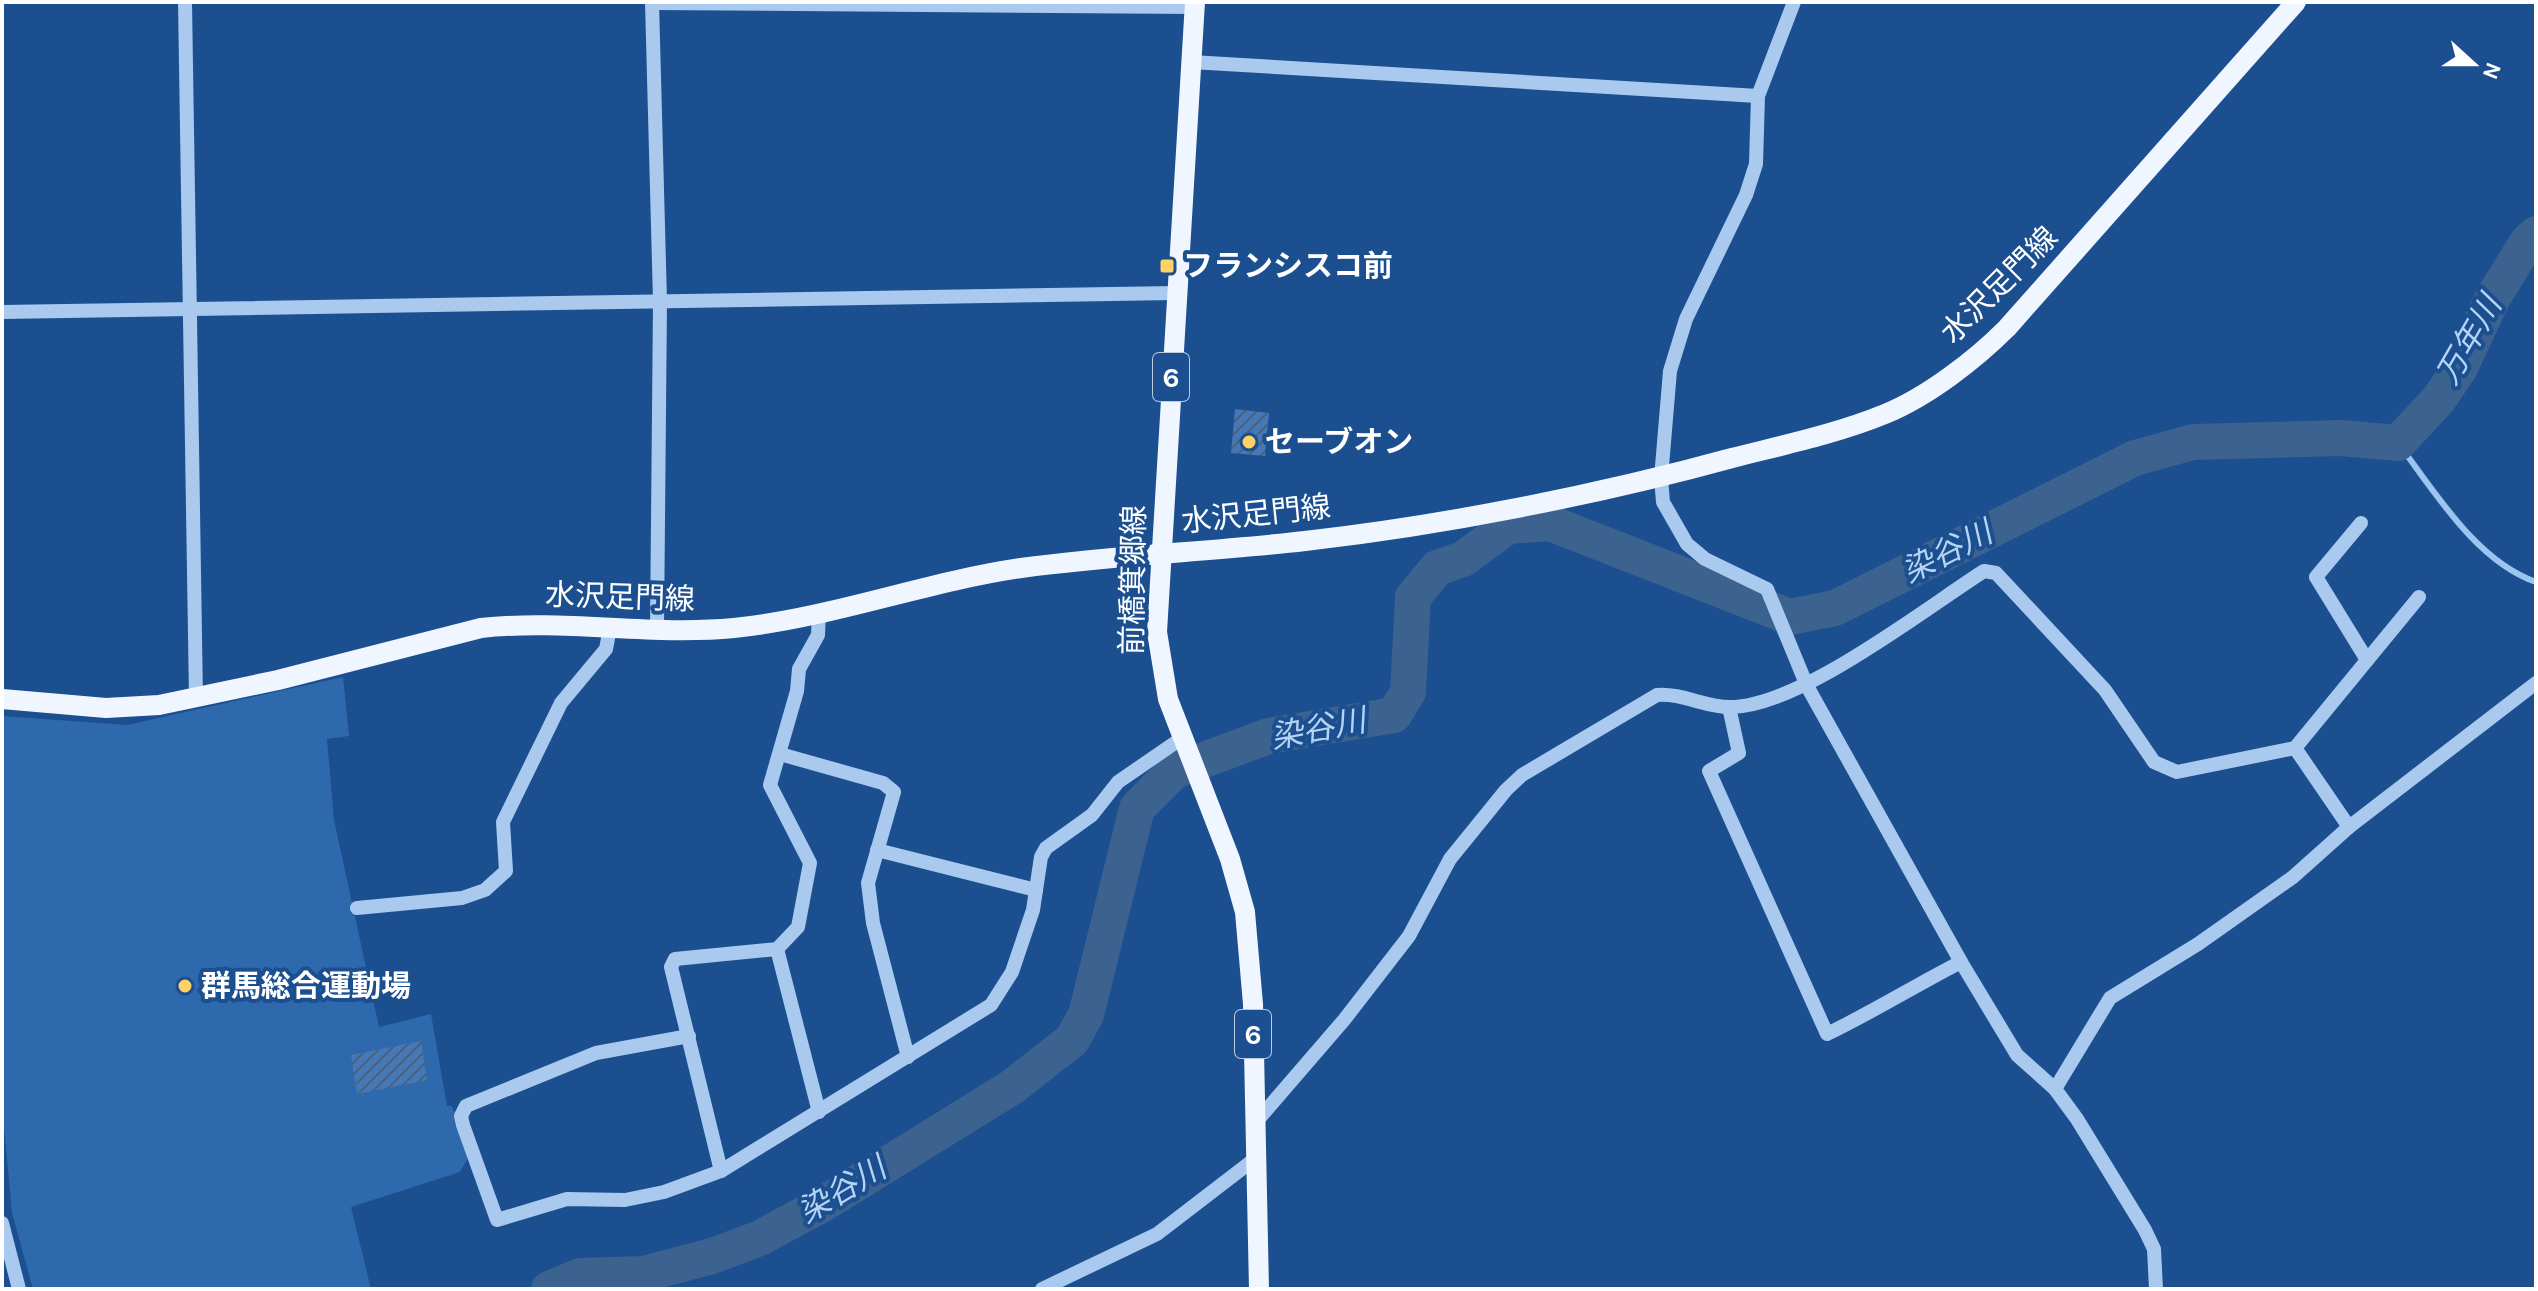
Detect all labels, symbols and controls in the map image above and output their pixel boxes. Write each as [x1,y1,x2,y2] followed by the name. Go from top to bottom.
[2434,24,2514,104] north arrow
[2477,59,2507,83] text: N
[1933,219,2065,351] street label: 水沢足門線
[1183,248,1393,284] place label: フランシスコ前
[1158,257,1176,275] marker: フランシスコ前
[2429,287,2511,391] water label: 万年川
[1153,353,1189,401] road number: 6
[1265,424,1413,460] place label: セーブオン
[1240,433,1258,451] marker: セーブオン
[1180,488,1332,540] street label: 水沢足門線
[1114,505,1152,655] street label: 前橋箕郷線
[1896,512,2001,590] water label: 染谷川
[544,576,696,618] street label: 水沢足門線
[1267,701,1372,756] water label: 染谷川
[201,968,411,1004] place label: 群馬総合運動場
[176,977,194,995] marker: 群馬総合運動場
[1235,1010,1271,1058] road number: 6
[791,1148,895,1231] water label: 染谷川

